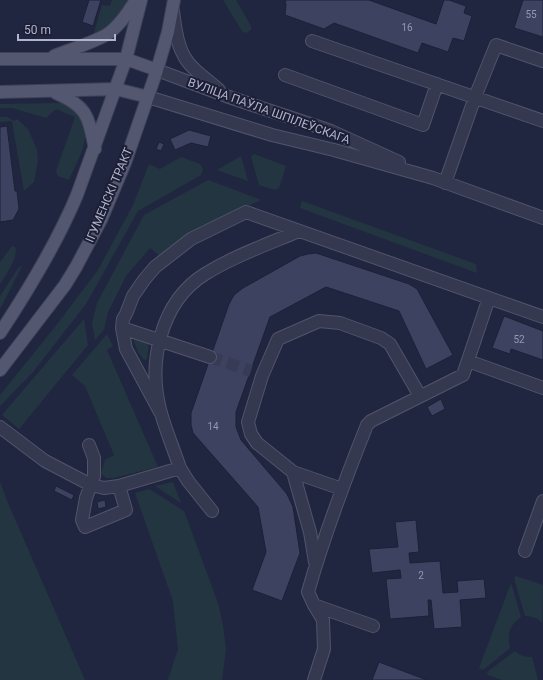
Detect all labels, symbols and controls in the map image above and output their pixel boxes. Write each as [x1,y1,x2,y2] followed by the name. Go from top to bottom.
[525,9,537,20] house number: 55
[18,16,115,42] scale bar
[401,22,413,33] house number: 16
[24,23,51,37] text: 50 m
[186,74,353,147] street label: ВУЛІЦА ПАЎЛА ШПІЛЕЎСКАГА
[83,146,135,244] street label: ІГУМЕНСКІ ТРАКТ
[513,334,525,345] house number: 52
[207,421,219,432] house number: 14
[418,570,424,581] house number: 2

